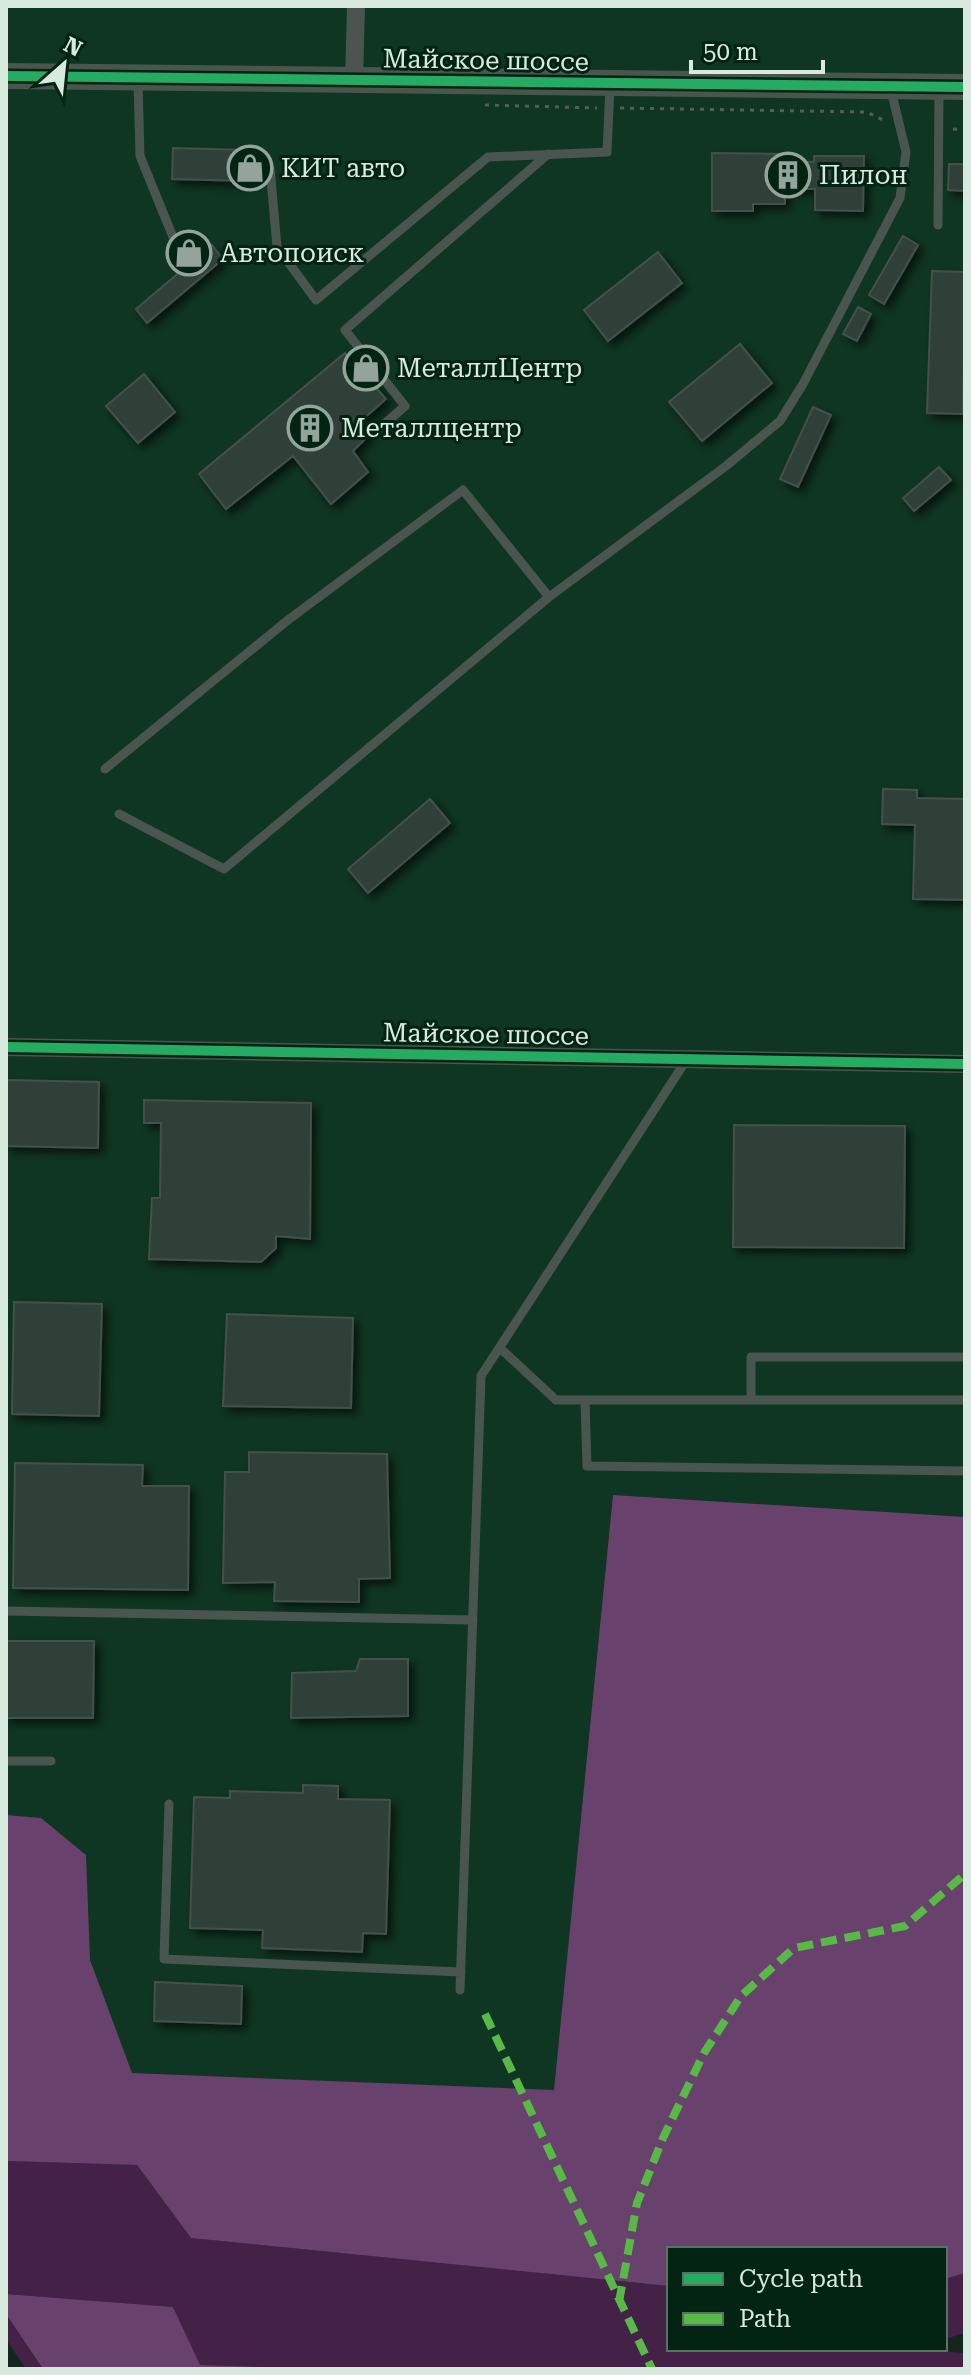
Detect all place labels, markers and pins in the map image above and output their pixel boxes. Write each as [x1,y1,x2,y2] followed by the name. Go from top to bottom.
[226,144,274,192] shop icon: КИТ авто
[764,151,812,199] building icon: Пилон
[281,153,405,183] place label: КИТ авто
[819,160,907,190] place label: Пилон
[165,229,213,277] shop icon: Автопоиск
[220,238,364,268] place label: Автопоиск
[342,344,390,392] shop icon: МеталлЦентр
[397,353,582,383] place label: МеталлЦентр
[286,404,334,452] building icon: Металлцентр
[341,413,522,443] place label: Металлцентр

